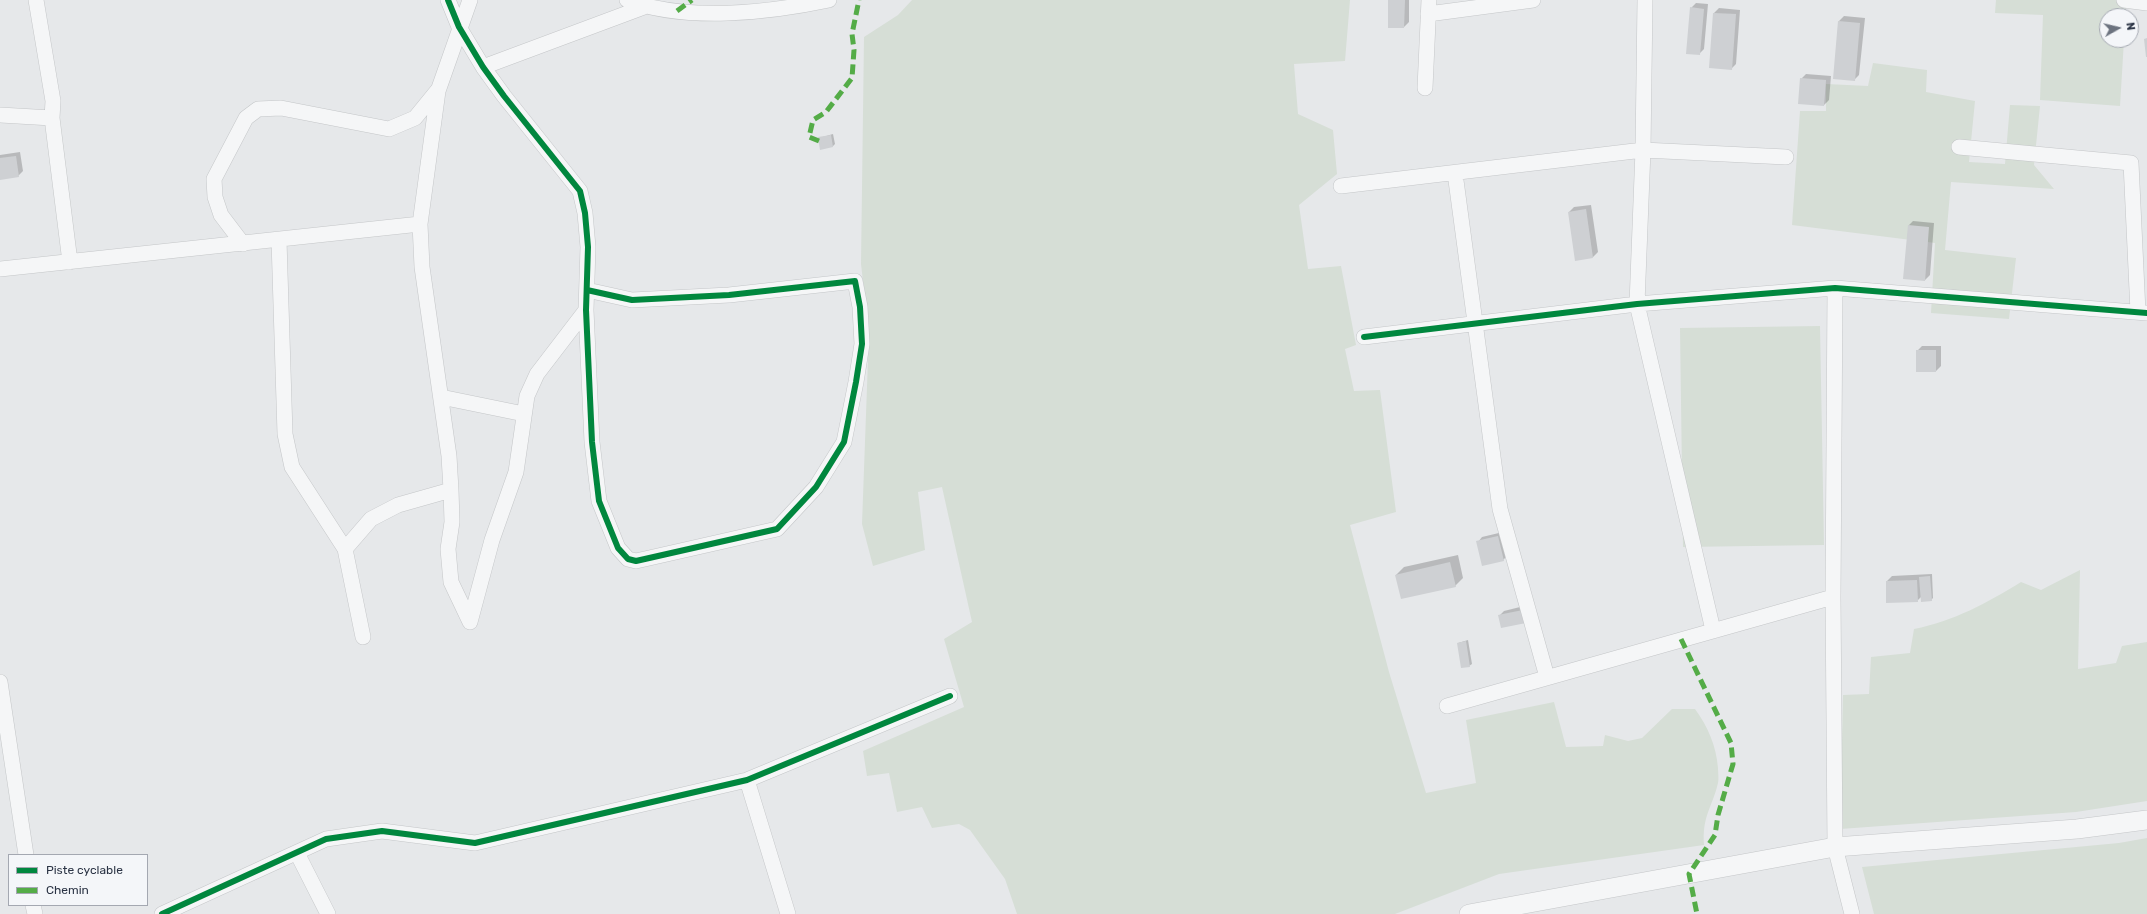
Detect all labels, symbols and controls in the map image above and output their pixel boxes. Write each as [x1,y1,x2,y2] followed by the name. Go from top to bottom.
[2099,8,2139,48] north arrow
[2123,22,2137,31] text: N
[8,854,148,906] legend
[46,863,123,877] text: Piste cyclable
[46,883,89,897] text: Chemin

